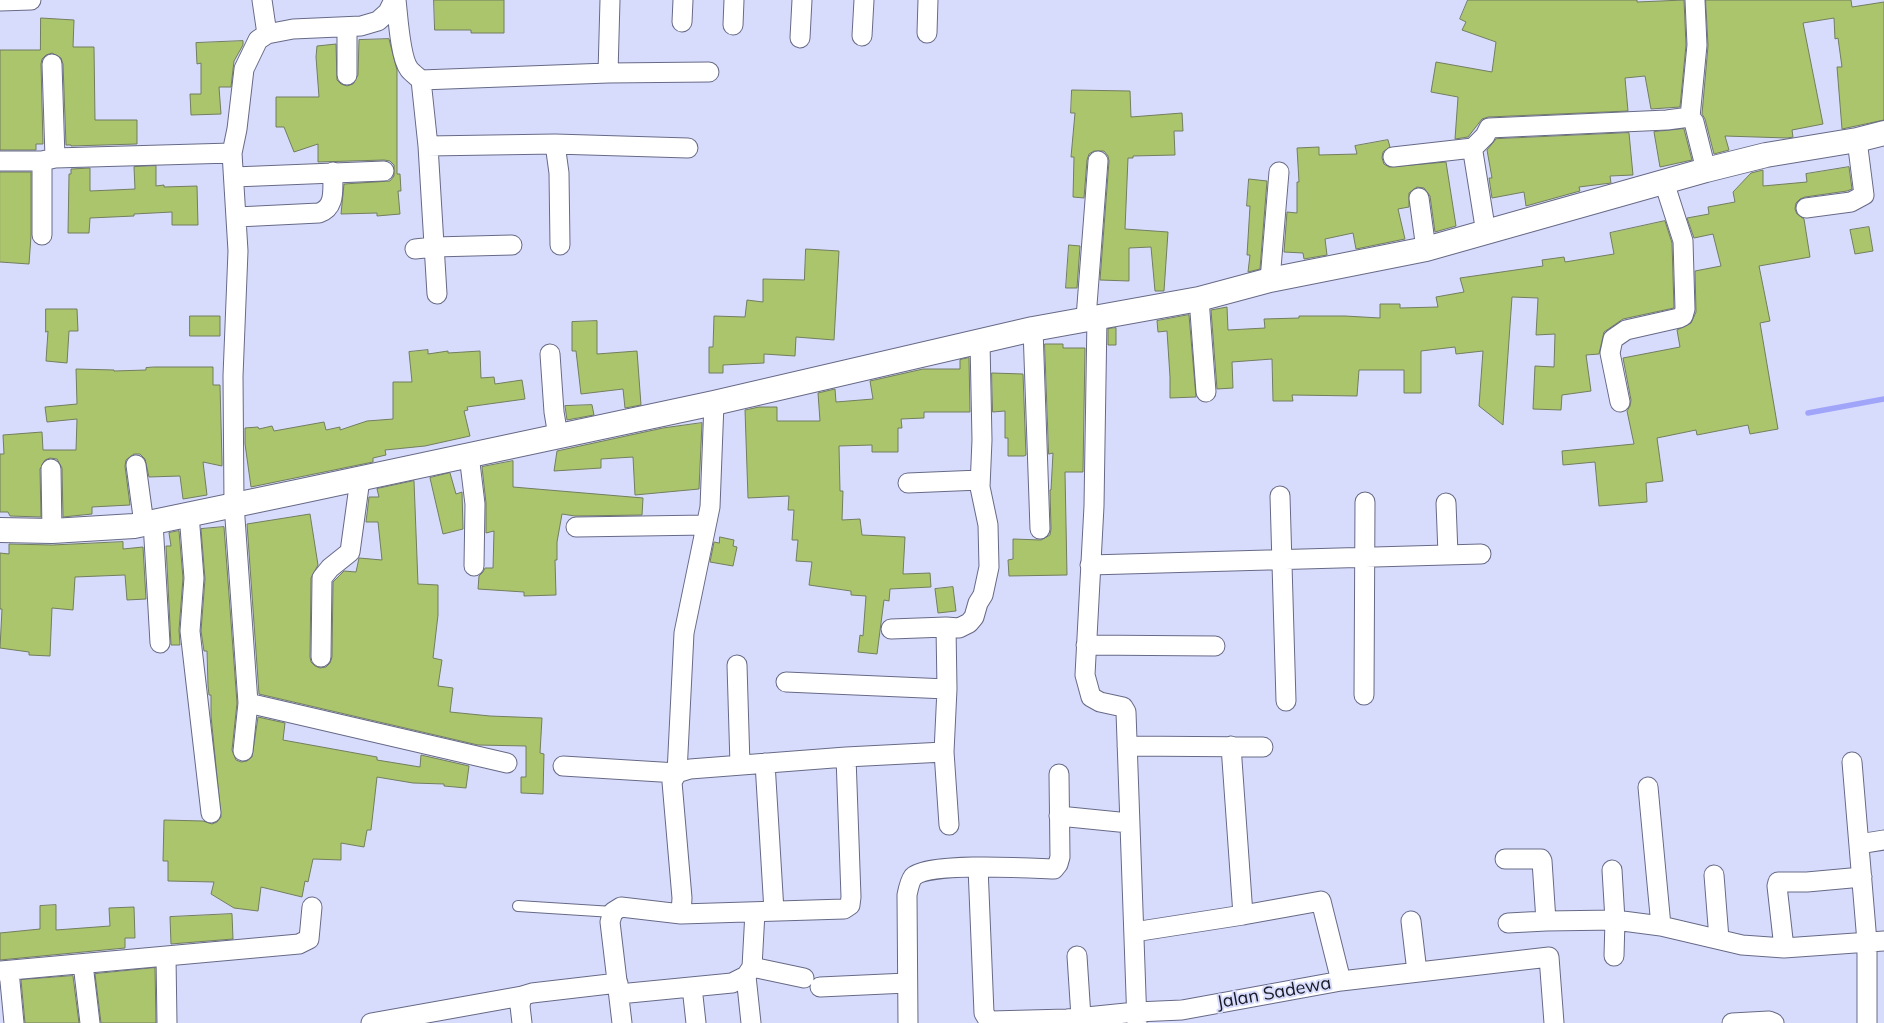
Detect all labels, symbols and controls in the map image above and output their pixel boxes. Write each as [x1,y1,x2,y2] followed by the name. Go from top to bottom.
[1215,972,1333,1014] street label: Jalan Sadewa

